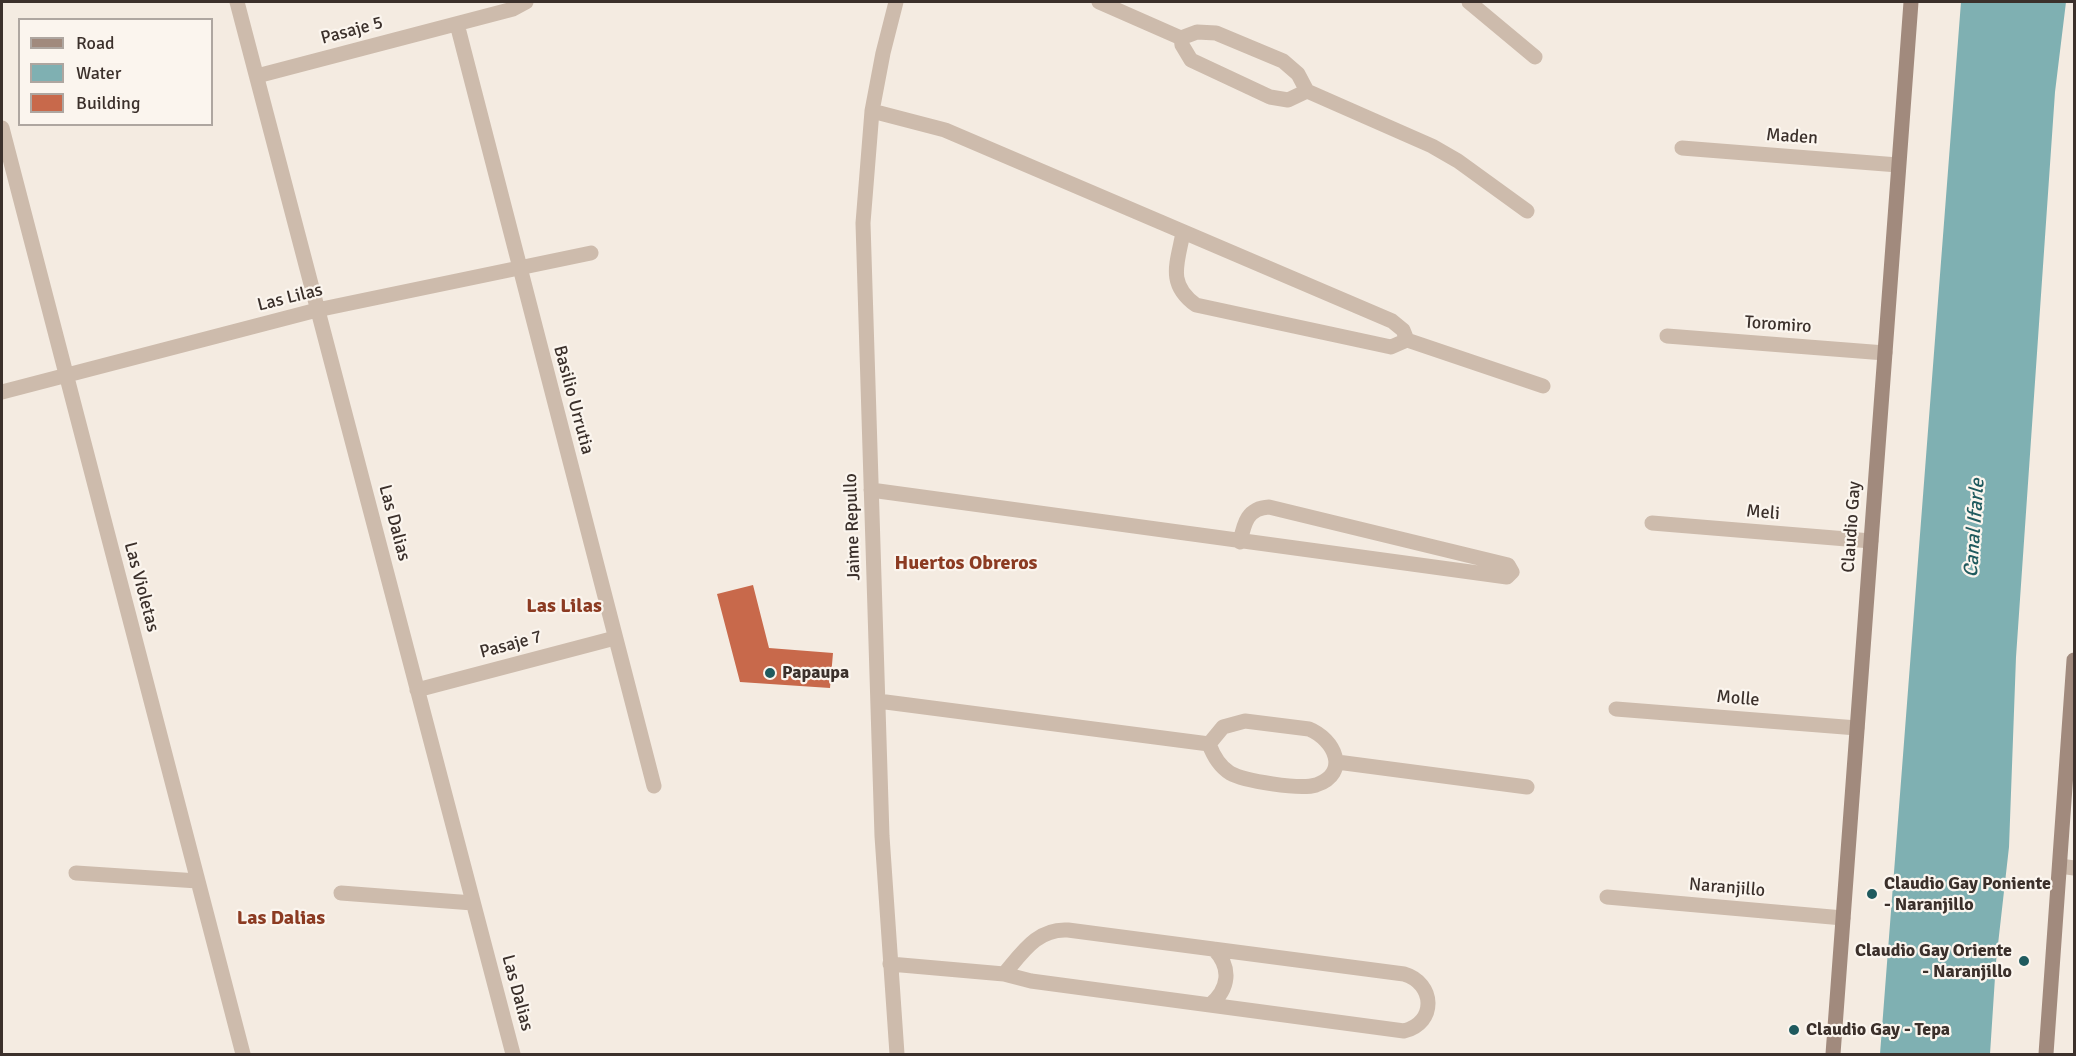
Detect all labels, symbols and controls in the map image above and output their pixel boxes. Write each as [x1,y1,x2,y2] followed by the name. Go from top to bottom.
[318,12,386,50] street label: Pasaje 5
[18,18,213,126] legend
[76,32,115,54] text: Road
[76,62,121,84] text: Water
[76,92,140,114] text: Building
[1765,124,1819,150] street label: Maden
[255,279,325,317] street label: Las Lilas
[1744,312,1812,338] street label: Toromiro
[548,343,598,457] street label: Basilio Urrutia
[840,473,866,581] street label: Jaime Repullo
[1960,478,1990,578] water label: Canal Ifarle
[1838,481,1866,573] street label: Claudio Gay
[373,483,415,563] street label: Las Dalias
[1745,501,1781,525] street label: Meli
[119,540,163,634] street label: Las Violetas
[895,552,1037,576] district label: Huertos Obreros
[526,595,602,619] district label: Las Lilas
[477,626,545,664] street label: Pasaje 7
[782,662,849,684] place label: Papaupa
[763,666,777,680] marker: Papaupa
[1716,686,1760,712] street label: Molle
[1884,873,2051,916] place label: Claudio Gay Poniente - Naranjillo
[1688,874,1766,902] street label: Naranjillo
[1865,887,1879,901] marker: Claudio Gay Poniente - Naranjillo
[237,907,325,931] district label: Las Dalias
[1855,940,2012,982] place label: Claudio Gay Oriente - Naranjillo
[496,953,538,1033] street label: Las Dalias
[2017,954,2031,968] marker: Claudio Gay Oriente - Naranjillo
[1806,1019,1950,1041] place label: Claudio Gay - Tepa
[1787,1023,1801,1037] marker: Claudio Gay - Tepa

